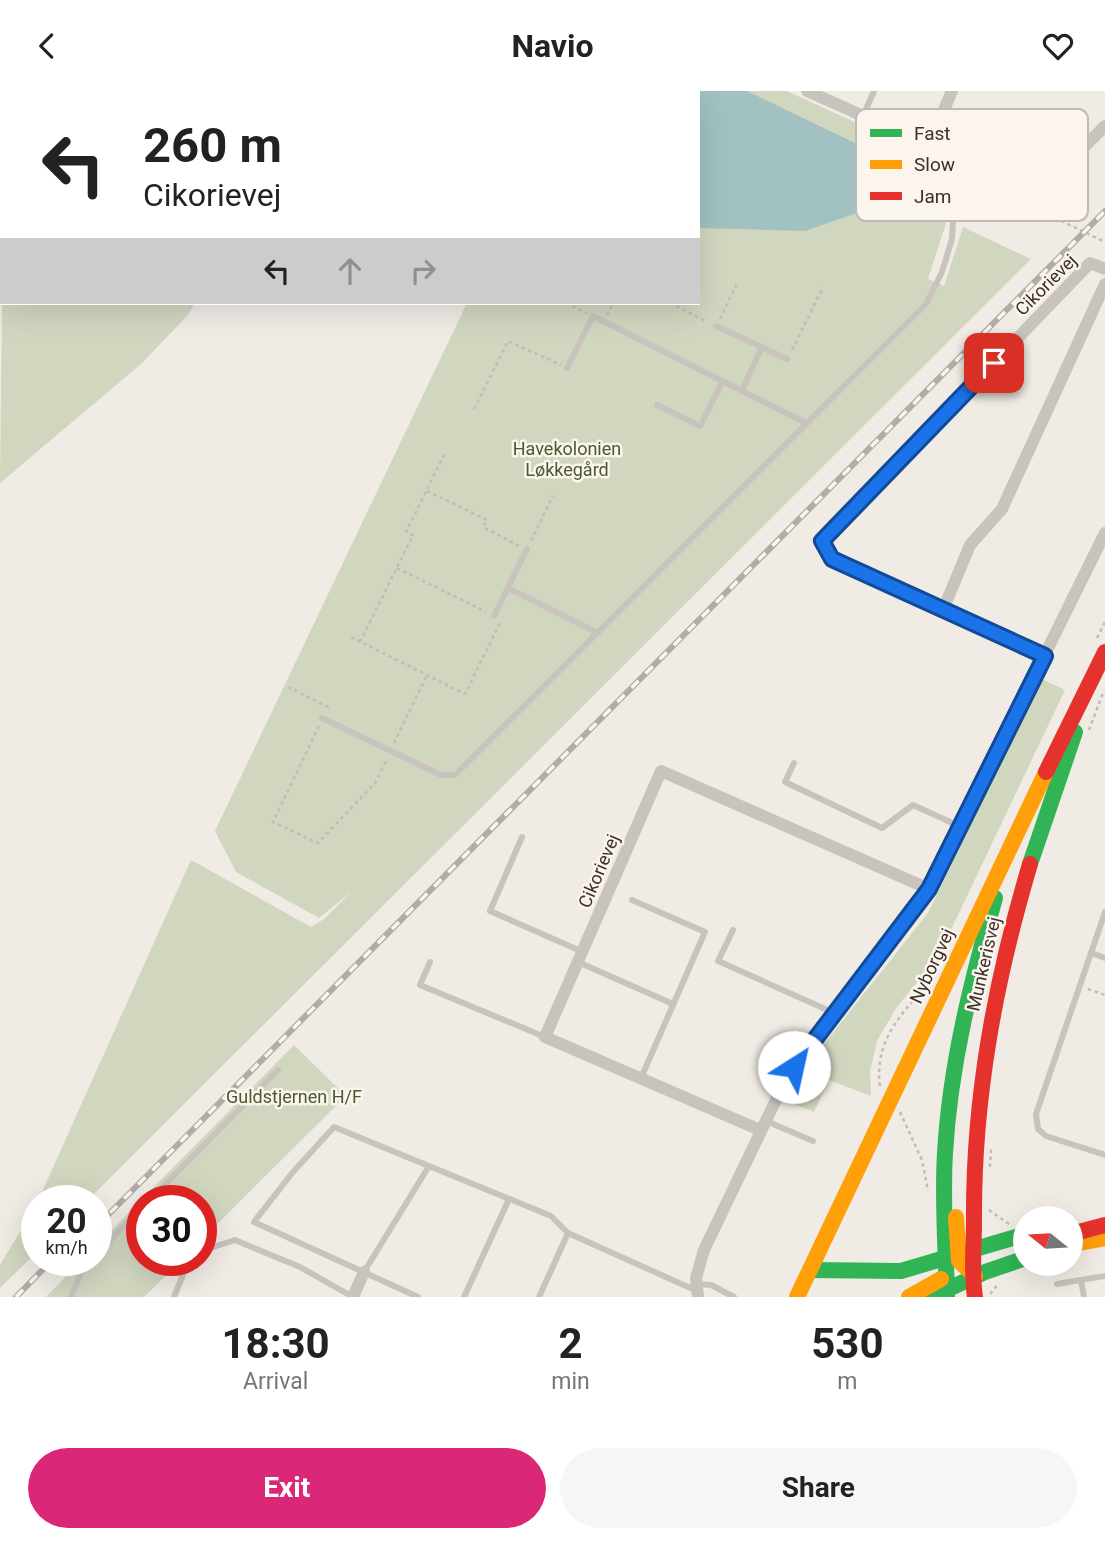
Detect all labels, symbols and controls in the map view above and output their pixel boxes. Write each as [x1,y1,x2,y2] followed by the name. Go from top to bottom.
[28,27,66,65] icon: back
[511,27,594,65] text: Navio
[1039,27,1077,65] icon: heart
[856,109,1088,221] legend
[143,117,282,174] text: 260 m
[28,119,119,210] icon: left
[914,122,951,145] text: Fast
[914,153,955,176] text: Slow
[143,176,281,214] text: Cikorievej
[914,185,951,208] text: Jam
[1011,250,1081,320] street label: Cikorievej
[258,252,296,290] icon: left
[331,252,369,290] icon: ahead
[404,252,442,290] icon: right
[964,333,1024,393] pin
[975,344,1013,382] icon: arrive
[513,438,621,480] park label: Havekolonien Løkkegård
[574,831,623,911] street label: Cikorievej
[962,915,1005,1013] street label: Munkerisvej
[905,925,958,1007] street label: Nyborgvej
[757,1030,831,1104] position arrow
[226,1086,362,1107] park label: Guldstjernen H/F
[126,1185,217,1276] speed limit sign: 30
[46,1201,87,1242] text: 20
[1013,1206,1083,1276] north arrow
[1013,1206,1083,1276] map controls
[45,1237,88,1258] text: km/h
[222,1319,330,1368] text: 18:30
[558,1319,583,1368] text: 2
[811,1319,884,1368] text: 530
[243,1368,308,1395] text: Arrival
[551,1368,590,1395] text: min
[837,1368,857,1395] text: m
[28,1448,546,1528] button: Exit
[560,1448,1077,1528] button: Share

